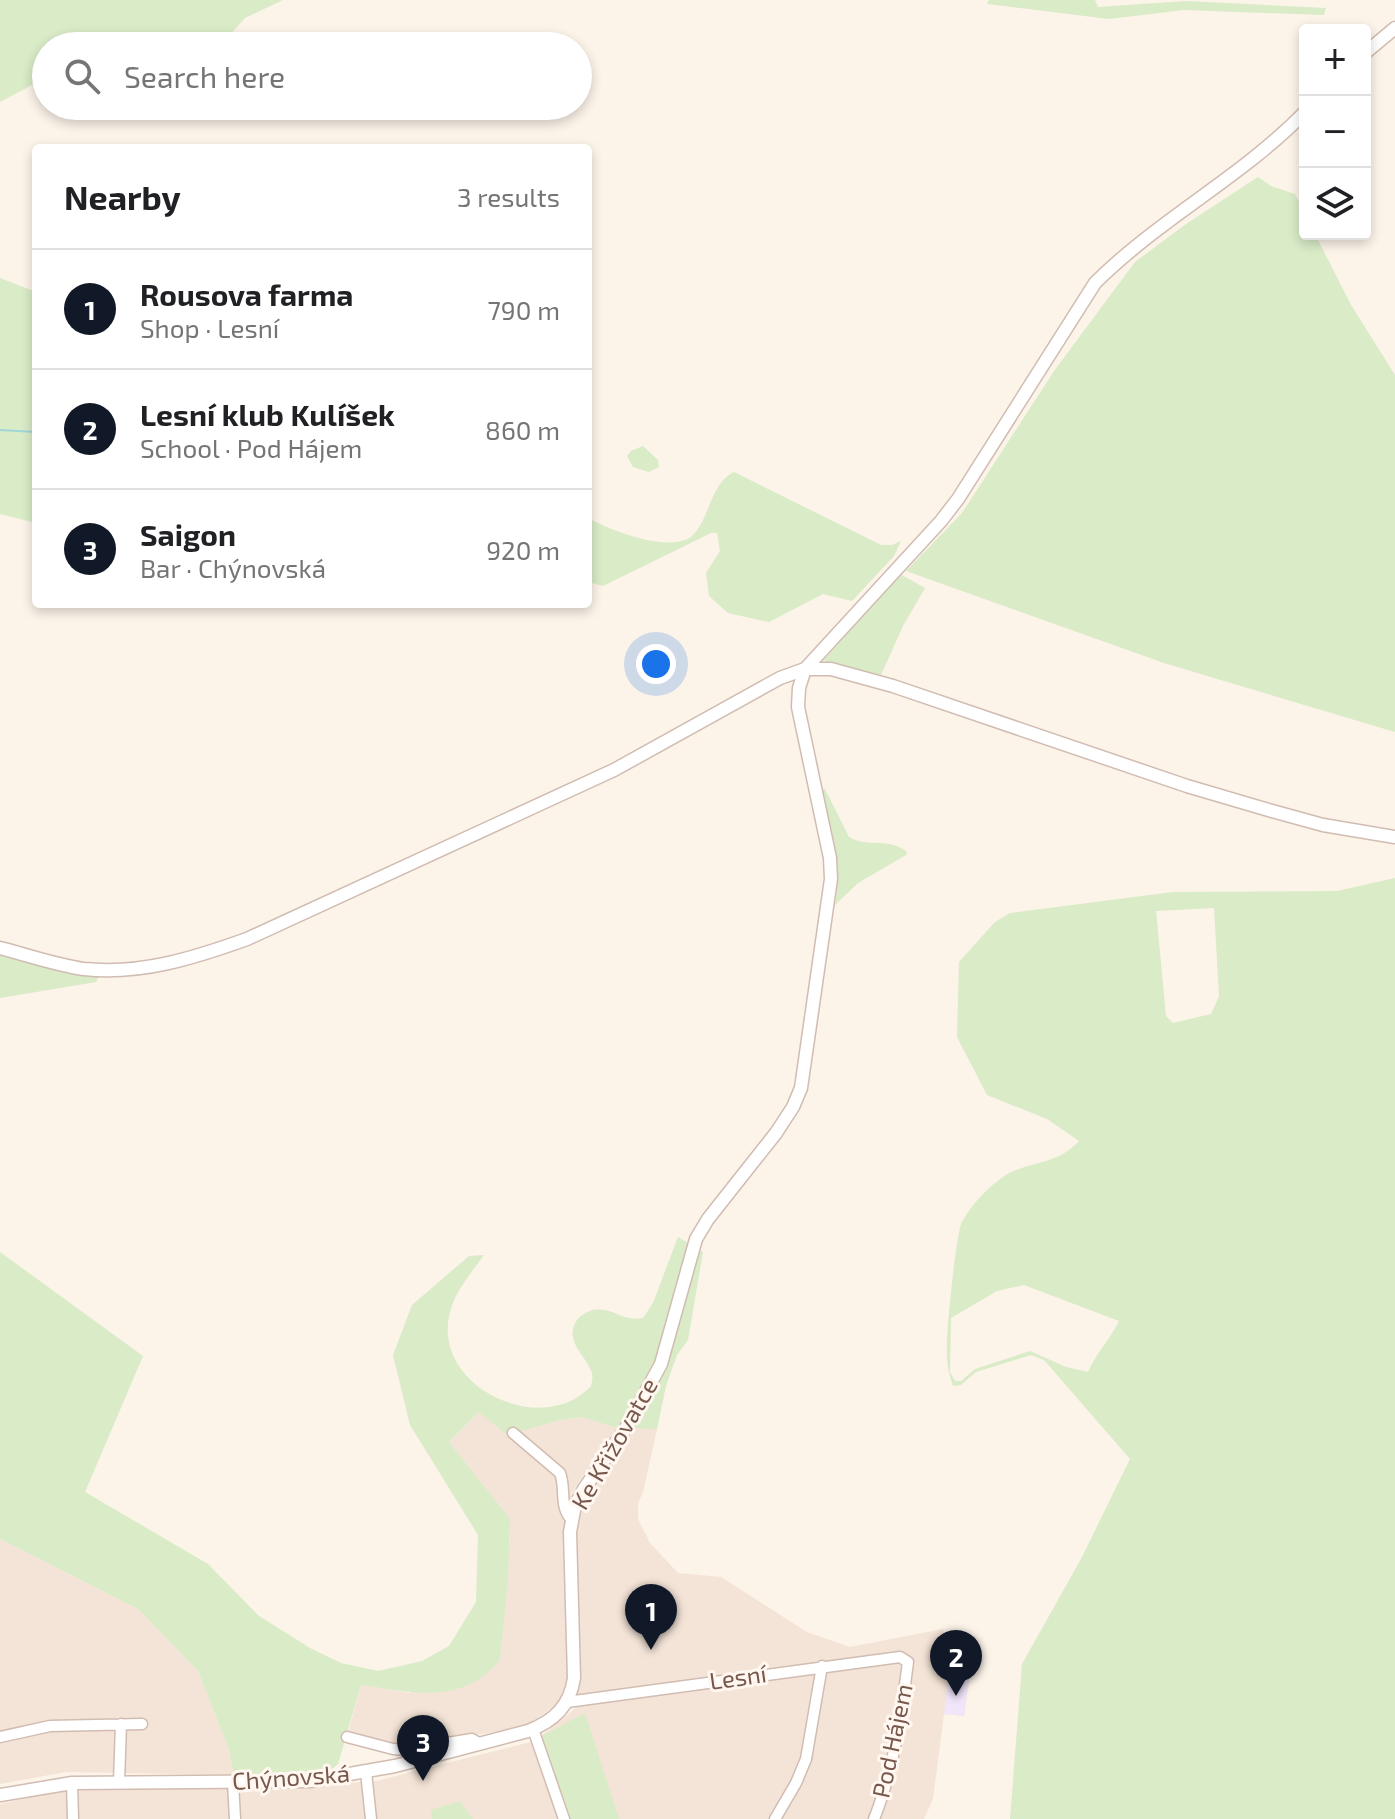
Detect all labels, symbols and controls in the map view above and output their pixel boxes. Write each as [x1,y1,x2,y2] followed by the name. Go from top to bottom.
[1299,24,1371,240] map controls
[1299,24,1371,96] button: +
[32,32,592,120] search box
[60,54,104,98] icon: search
[124,58,285,94] text: Search here
[1299,96,1371,168] button: −
[1299,168,1371,240] button: layers
[64,176,181,217] text: Nearby
[457,181,560,212] text: 3 results
[140,276,353,312] text: Rousova farma
[84,294,96,325] text: 1
[488,294,560,325] text: 790 m
[140,312,279,343] text: Shop · Lesní
[140,396,395,432] text: Lesní klub Kulíšek
[82,414,98,445] text: 2
[485,414,560,445] text: 860 m
[140,432,362,463] text: School · Pod Hájem
[140,516,236,552] text: Saigon
[83,534,97,565] text: 3
[486,534,560,565] text: 920 m
[140,552,326,583] text: Bar · Chýnovská
[636,644,676,684] your location
[564,1372,663,1514] street label: Ke Křižovatce
[625,1584,677,1650] pin: 1
[930,1630,982,1696] pin: 2
[707,1658,769,1695] street label: Lesní
[865,1681,918,1800] street label: Pod Hájem
[397,1715,449,1781] pin: 3
[231,1758,351,1795] street label: Chýnovská

